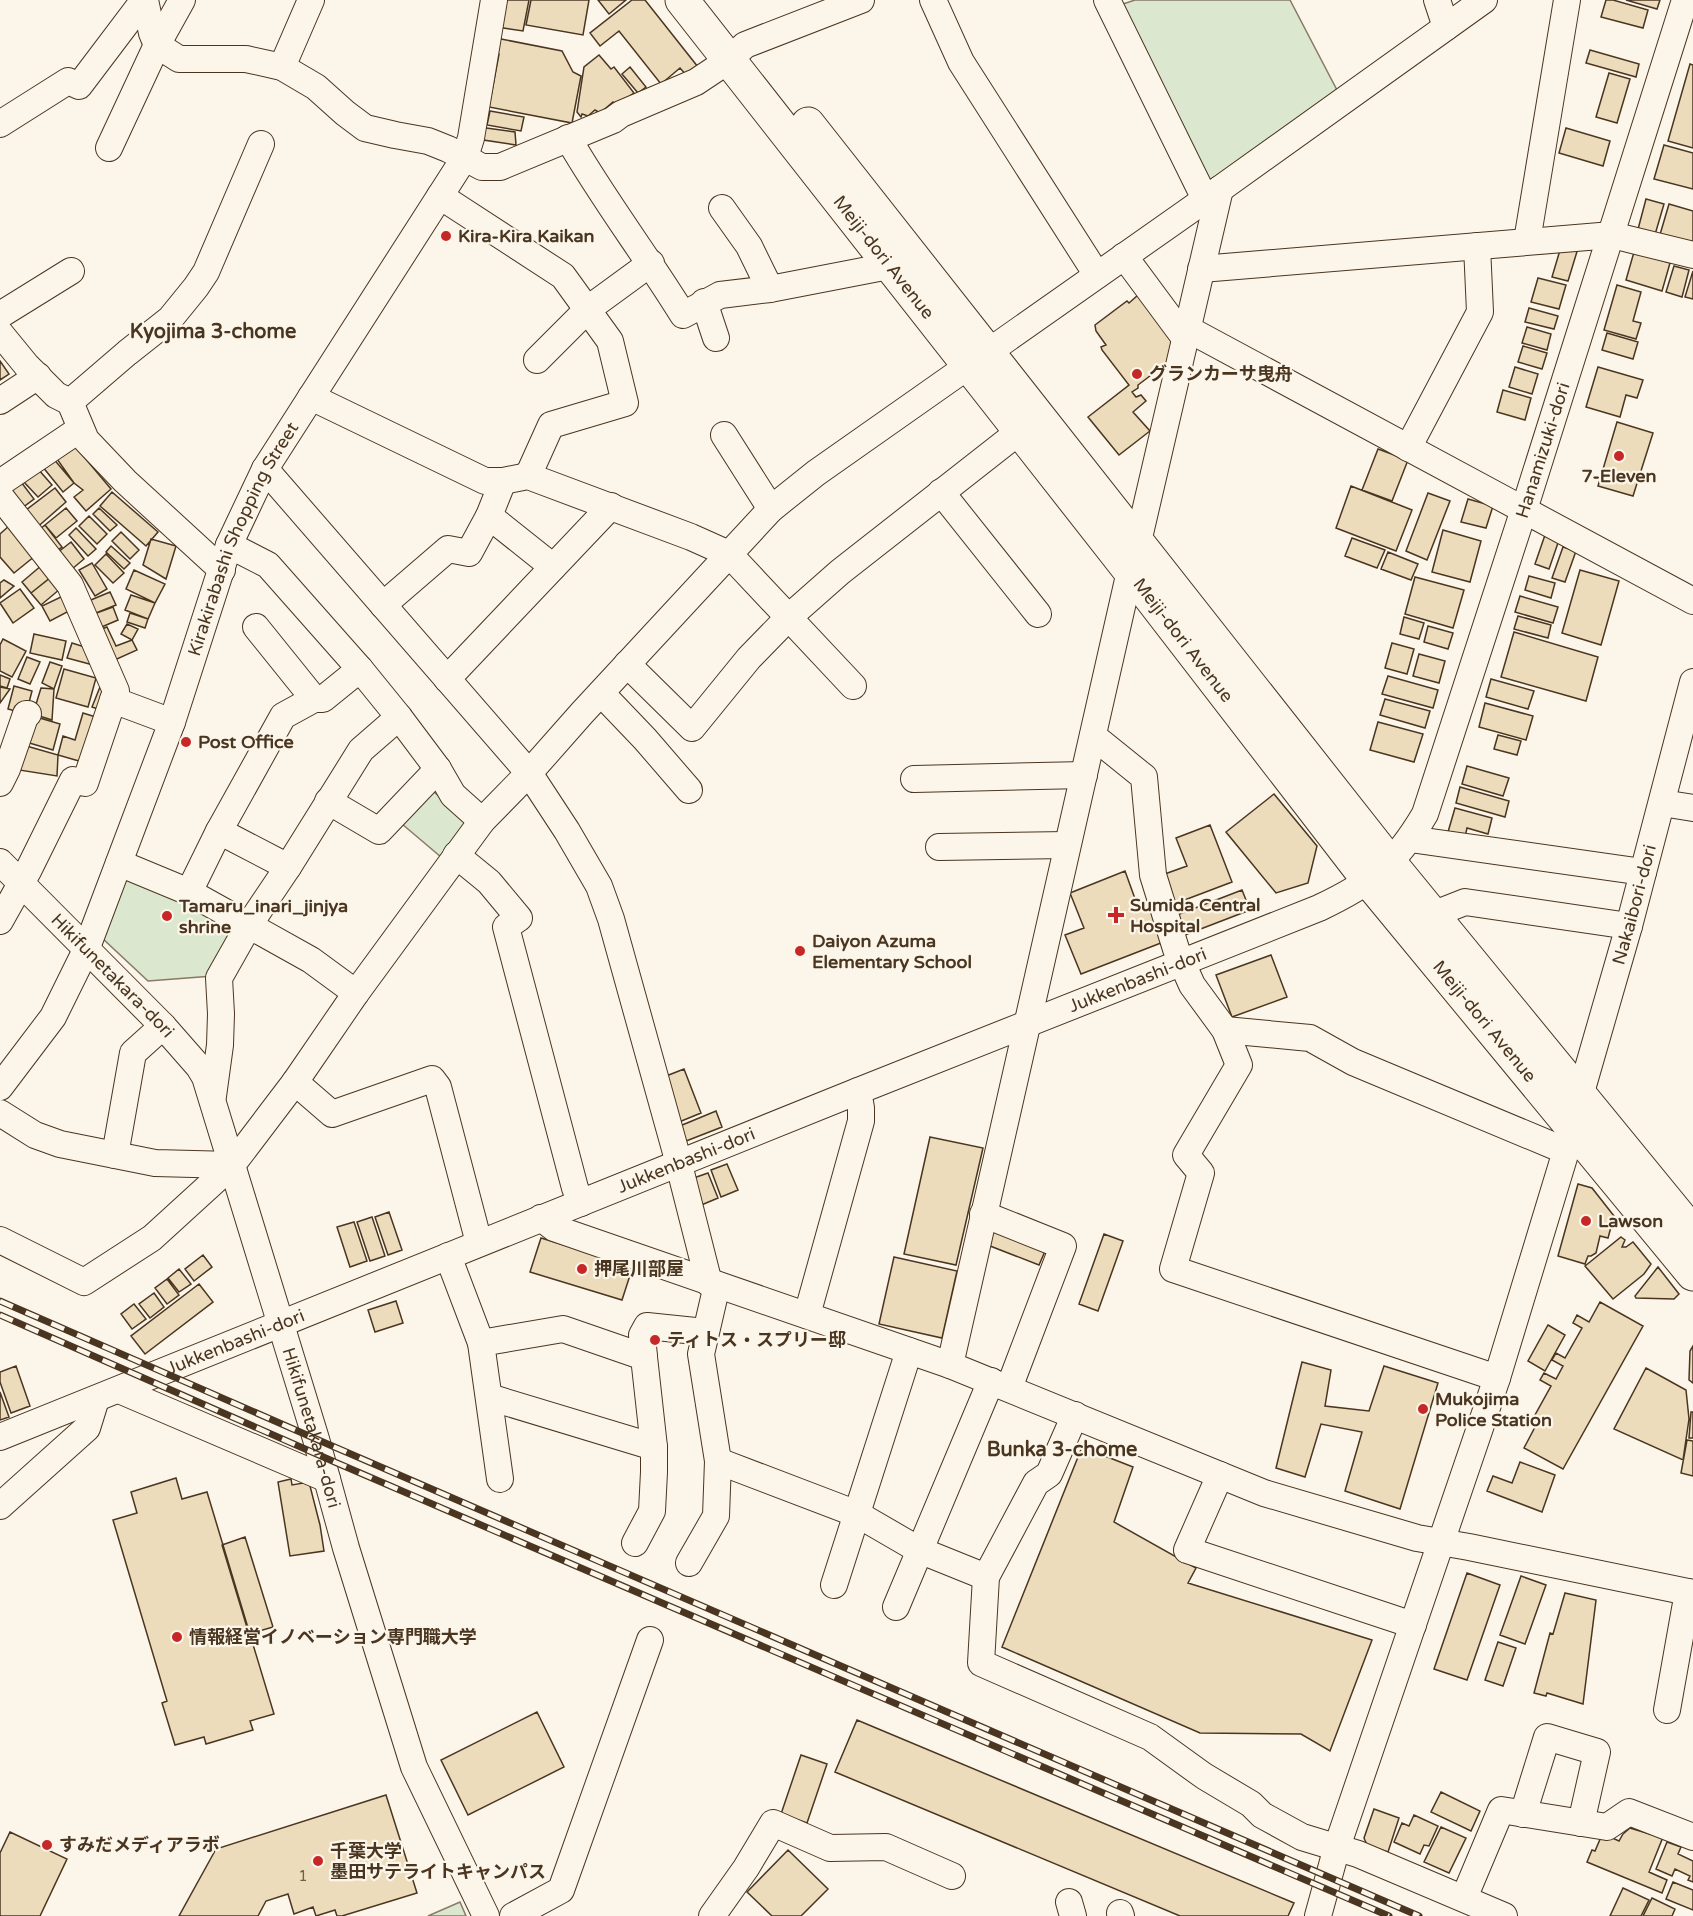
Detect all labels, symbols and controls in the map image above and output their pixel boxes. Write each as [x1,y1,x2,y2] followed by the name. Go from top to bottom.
[829,191,939,323] street label: Meiji-dori Avenue
[458,225,595,247] place label: Kira-Kira Kaikan
[439,229,453,243] marker: Kira-Kira Kaikan
[130,320,296,344] district label: Kyojima 3-chome
[1149,363,1293,385] place label: グランカーサ曳舟
[1130,367,1144,381] marker: グランカーサ曳舟
[1511,380,1575,521] street label: Hanamizuki-dori
[183,418,303,659] street label: Kirakirabashi Shopping Street
[1612,449,1626,463] marker: 7-Eleven
[1582,465,1656,487] place label: 7-Eleven
[1128,574,1238,707] street label: Meiji-dori Avenue
[198,731,294,753] place label: Post Office
[179,735,193,749] marker: Post Office
[1607,842,1661,967] street label: Nakaibori-dori
[1130,894,1261,937] place label: Sumida Central Hospital
[178,895,348,938] place label: Tamaru_inari_jinjya shrine
[1107,906,1125,924] marker: Sumida Central Hospital
[46,909,179,1042] street label: Hikifunetakara-dori
[160,909,174,923] marker: Tamaru_inari_jinjya shrine
[812,930,972,973] place label: Daiyon Azuma Elementary School
[1065,943,1210,1017] street label: Jukkenbashi-dori
[793,944,807,958] marker: Daiyon Azuma Elementary School
[1428,956,1541,1087] street label: Meiji-dori Avenue
[614,1123,758,1198] street label: Jukkenbashi-dori
[1598,1210,1663,1232] place label: Lawson
[1579,1214,1593,1228] marker: Lawson
[594,1258,684,1280] place label: 押尾川部屋
[575,1262,589,1276] marker: 押尾川部屋
[163,1304,308,1380] street label: Jukkenbashi-dori
[667,1329,846,1351] place label: ティトス・スプリー邸
[648,1333,662,1347] marker: ティトス・スプリー邸
[278,1345,345,1510] street label: Hikifunetakara-dori
[1435,1388,1552,1431] place label: Mukojima Police Station
[1416,1402,1430,1416] marker: Mukojima Police Station
[987,1438,1137,1462] district label: Bunka 3-chome
[189,1626,477,1648] place label: 情報経営イノベーション専門職大学
[170,1630,184,1644] marker: 情報経営イノベーション専門職大学
[59,1834,220,1856] place label: すみだメディアラボ
[40,1838,54,1852] marker: すみだメディアラボ
[330,1840,546,1883] place label: 千葉大学 墨田サテライトキャンパス
[311,1854,325,1868] marker: 千葉大学 墨田サテライトキャンパス
[298,1867,308,1885] house number: 1

